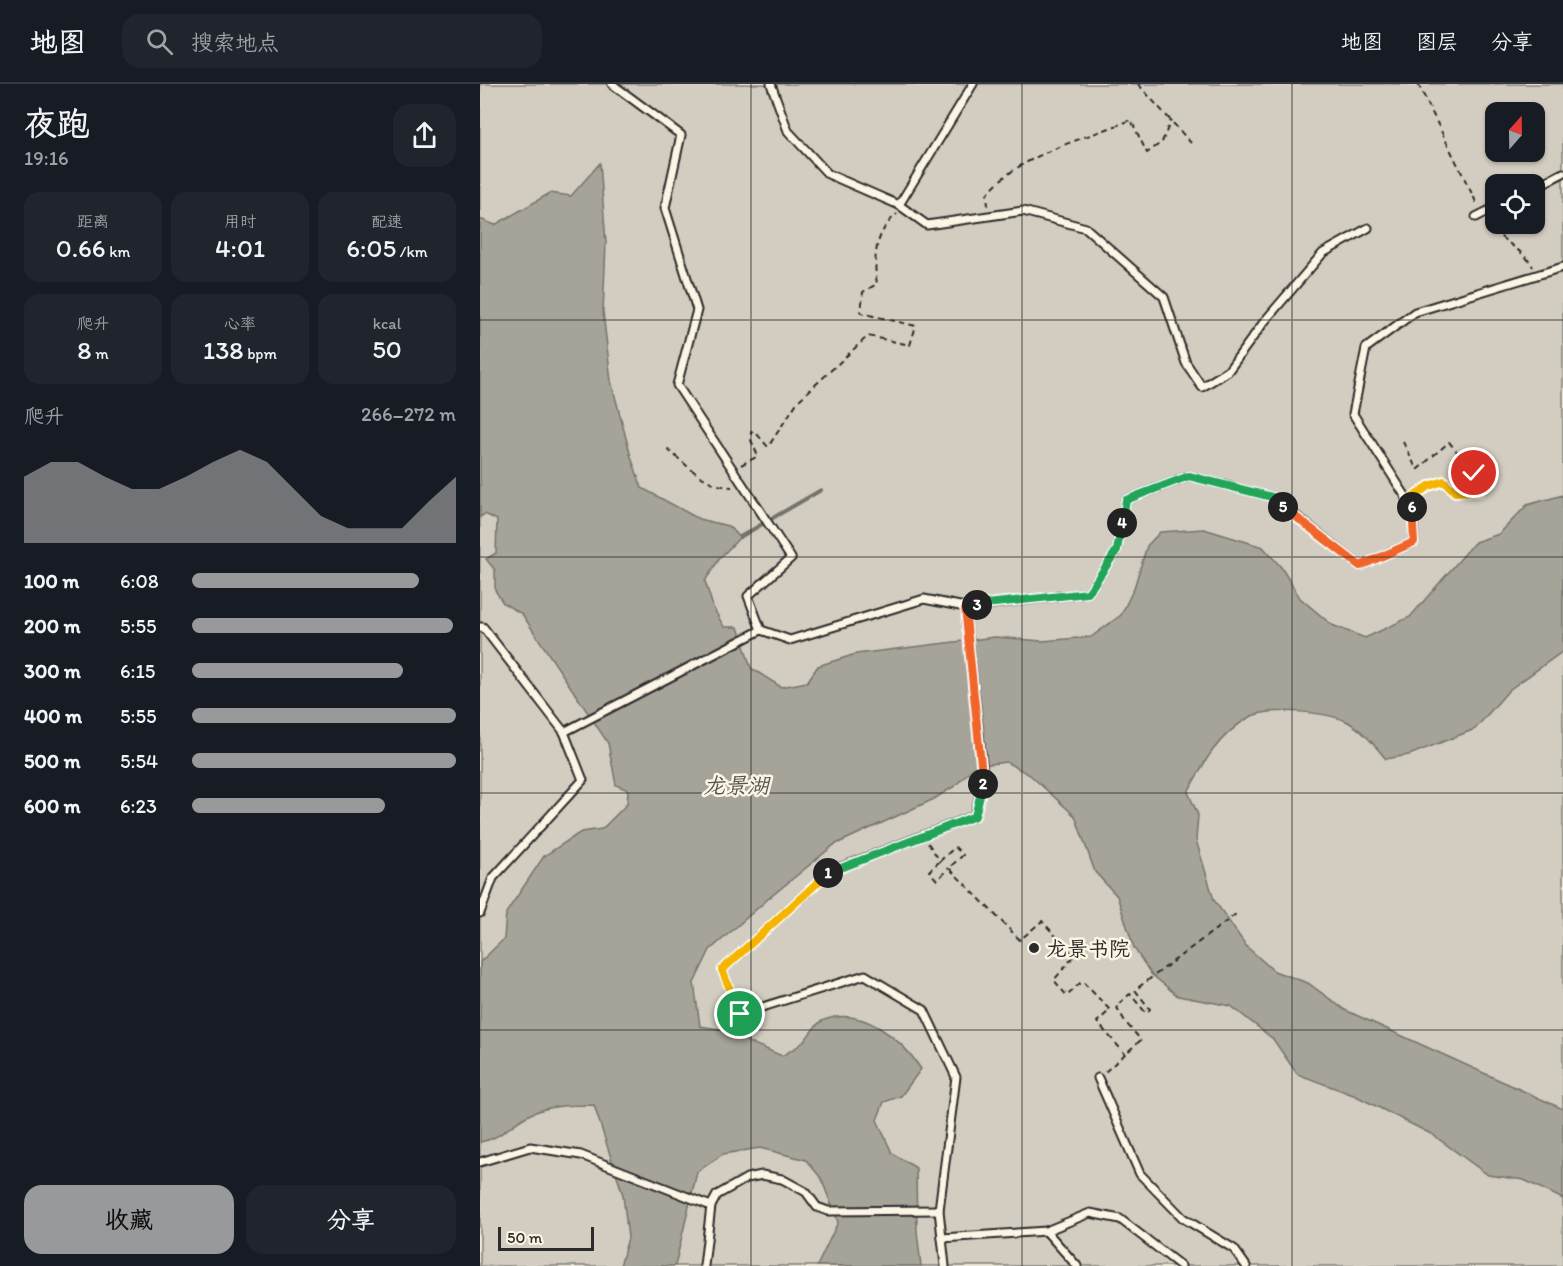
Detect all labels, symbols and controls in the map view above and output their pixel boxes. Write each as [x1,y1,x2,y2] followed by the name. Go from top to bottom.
[122,14,542,68] search box
[30,25,86,59] text: 地图
[143,25,176,58] icon: search
[191,29,279,56] text: 搜索地点
[1341,29,1383,54] text: 地图
[1416,29,1458,54] text: 图层
[1491,29,1533,54] text: 分享
[1485,102,1545,162] north arrow
[1485,102,1545,234] map controls
[24,104,90,143] text: 夜跑
[393,104,456,167] button: share
[24,146,69,170] text: 19:16
[1485,174,1545,234] button: locate
[77,212,109,231] text: 距离
[224,212,256,231] text: 用时
[371,212,403,231] text: 配速
[56,232,106,264] text: 0.66
[215,232,265,264] text: 4:01
[346,232,396,264] text: 6:05
[106,242,130,261] text: km
[396,242,428,261] text: /km
[77,314,109,333] text: 爬升
[224,314,256,333] text: 心率
[373,314,401,333] text: kcal
[372,333,402,365] text: 50
[77,334,92,366] text: 8
[203,334,244,366] text: 138
[92,344,109,363] text: m
[244,344,277,363] text: bpm
[361,402,456,426] text: 266–272 m
[24,404,64,428] text: 爬升
[1448,447,1499,498] pin
[1457,456,1490,489] icon: check
[1268,492,1298,522] pin: 5
[1397,492,1427,522] pin: 6
[1279,497,1287,516] text: 5
[1408,497,1416,516] text: 6
[1107,508,1137,538] pin: 4
[1117,513,1127,532] text: 4
[24,569,79,593] text: 100 m
[120,569,159,593] text: 6:08
[962,590,992,620] pin: 3
[973,595,981,614] text: 3
[24,614,80,638] text: 200 m
[120,614,156,638] text: 5:55
[24,659,81,683] text: 300 m
[120,659,155,683] text: 6:15
[24,704,82,728] text: 400 m
[120,704,156,728] text: 5:55
[24,749,80,773] text: 500 m
[120,749,158,773] text: 5:54
[968,769,998,799] pin: 2
[703,772,771,799] water label: 龙景湖
[979,774,987,793] text: 2
[24,794,81,818] text: 600 m
[120,794,157,818] text: 6:23
[813,858,843,888] pin: 1
[824,863,832,882] text: 1
[1046,936,1130,961] place label: 龙景书院
[1027,941,1041,955] marker: 龙景书院
[714,988,765,1039] pin
[723,997,756,1030] icon: arrive
[24,1185,234,1254] button: 收藏
[246,1185,456,1254] button: 分享
[498,1224,594,1252] scale bar
[507,1228,542,1247] text: 50 m

